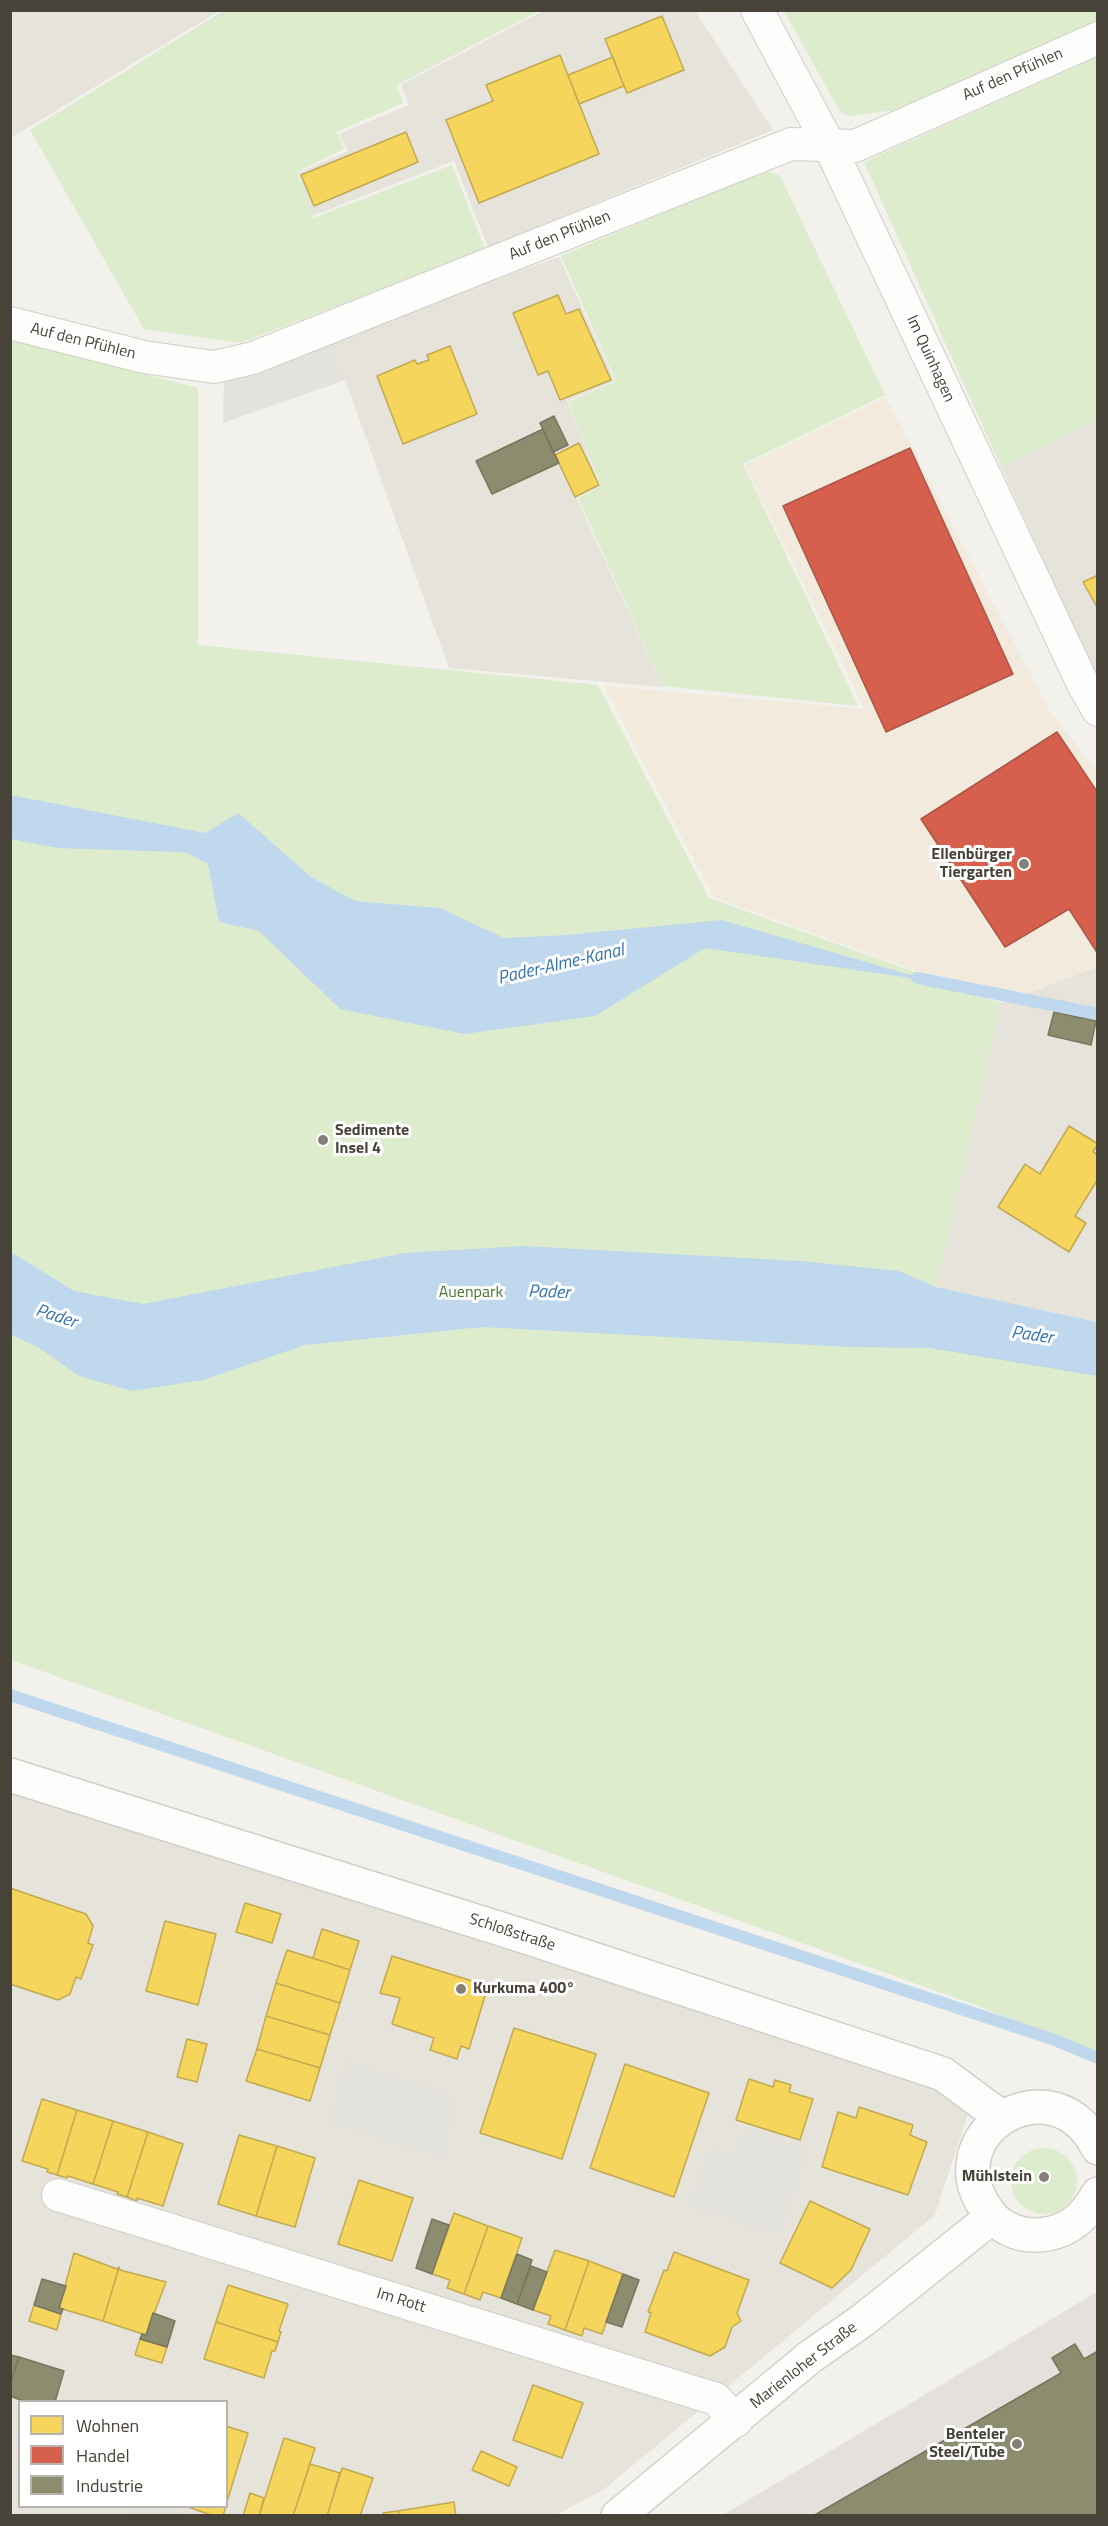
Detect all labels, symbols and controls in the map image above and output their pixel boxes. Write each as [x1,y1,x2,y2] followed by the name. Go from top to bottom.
[960,44,1066,106] street label: Auf den Pfühlen
[506,207,614,265] street label: Auf den Pfühlen
[902,313,958,405] street label: Im Quinhagen
[28,320,138,364] street label: Auf den Pfühlen
[931,845,1012,883] place label: Ellenbürger Tiergarten
[1017,857,1031,871] marker: Ellenbürger Tiergarten
[496,940,626,990] water label: Pader-Alme-Kanal
[335,1121,409,1159] place label: Sedimente Insel 4
[316,1133,330,1147] marker: Sedimente Insel 4
[528,1281,570,1305] water label: Pader
[439,1283,503,1303] park label: Auenpark
[33,1300,79,1334] water label: Pader
[1010,1322,1054,1350] water label: Pader
[467,1910,557,1956] street label: Schloßstraße
[473,1979,575,1999] place label: Kurkuma 400°
[454,1982,468,1996] marker: Kurkuma 400°
[962,2167,1032,2187] place label: Mühlstein
[1037,2170,1051,2184] marker: Mühlstein
[374,2284,428,2318] street label: Im Rott
[747,2318,861,2414] street label: Marienloher Straße
[18,2400,228,2508] legend
[76,2412,139,2439] text: Wohnen
[929,2425,1005,2463] place label: Benteler Steel/Tube
[1010,2437,1024,2451] marker: Benteler Steel/Tube
[76,2442,130,2469] text: Handel
[76,2472,143,2499] text: Industrie

